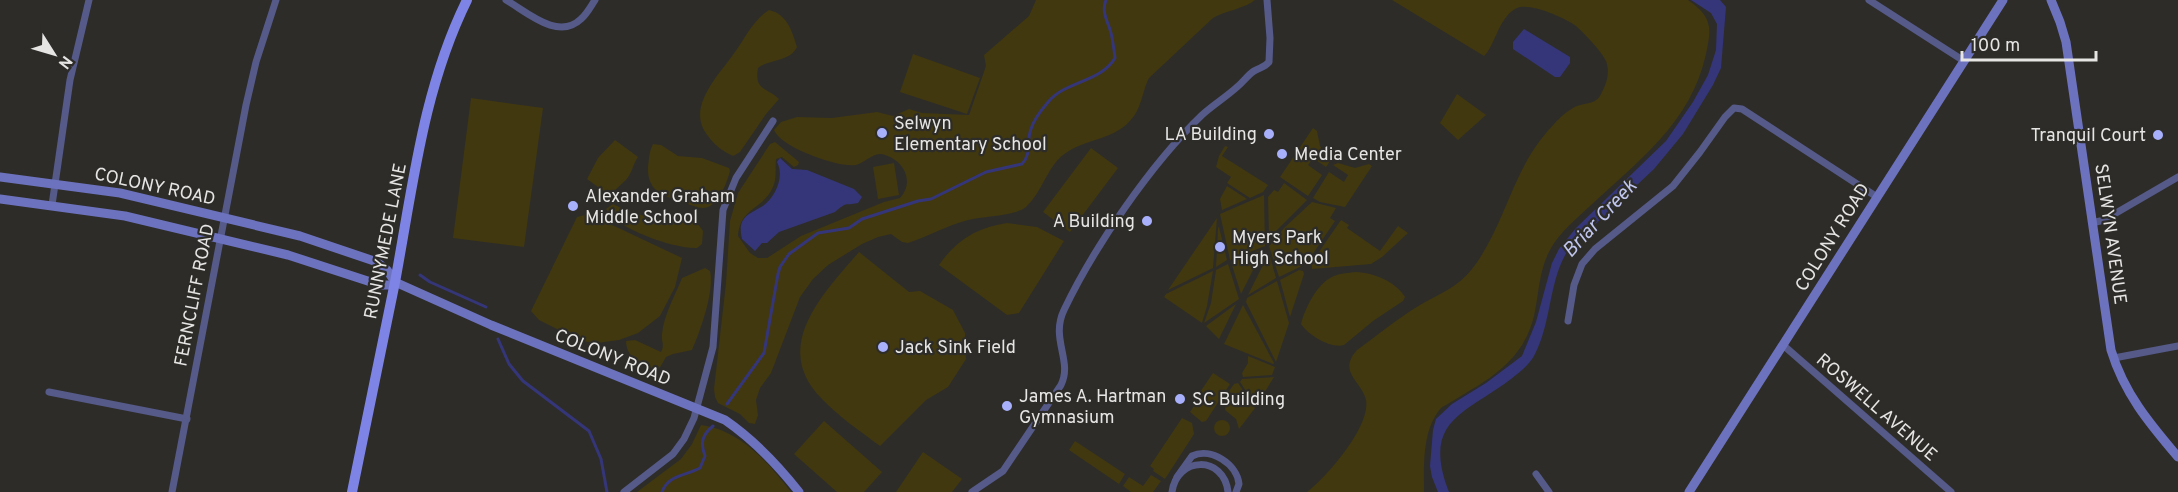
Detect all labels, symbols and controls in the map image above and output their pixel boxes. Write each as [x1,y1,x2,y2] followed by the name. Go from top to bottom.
[24,24,84,84] north arrow
[1962,24,2096,62] scale bar
[1971,35,2020,58] text: 100 m
[53,51,76,72] text: N
[894,113,1047,157] place label: Selwyn Elementary School
[1164,124,1257,147] place label: LA Building
[2030,125,2146,148] place label: Tranquil Court
[875,126,889,140] marker: Selwyn Elementary School
[1262,127,1276,141] marker: LA Building
[2151,128,2165,142] marker: Tranquil Court
[1294,144,1402,167] place label: Media Center
[1275,147,1289,161] marker: Media Center
[360,161,413,321] street label: RUNNYMEDE LANE
[2088,162,2131,306] street label: SELWYN AVENUE
[92,163,217,212] street label: COLONY ROAD
[1558,174,1644,264] water label: Briar Creek
[1791,179,1876,296] street label: COLONY ROAD
[585,186,735,230] place label: Alexander Graham Middle School
[566,199,580,213] marker: Alexander Graham Middle School
[1053,211,1135,234] place label: A Building
[1140,214,1154,228] marker: A Building
[170,222,221,369] street label: FERNCLIFF ROAD
[1232,227,1329,271] place label: Myers Park High School
[1213,240,1227,254] marker: Myers Park High School
[551,325,674,392] street label: COLONY ROAD
[895,337,1016,360] place label: Jack Sink Field
[876,340,890,354] marker: Jack Sink Field
[1811,349,1941,467] street label: ROSWELL AVENUE
[1019,386,1166,430] place label: James A. Hartman Gymnasium
[1192,389,1285,412] place label: SC Building
[1173,392,1187,406] marker: SC Building
[1000,399,1014,413] marker: James A. Hartman Gymnasium

